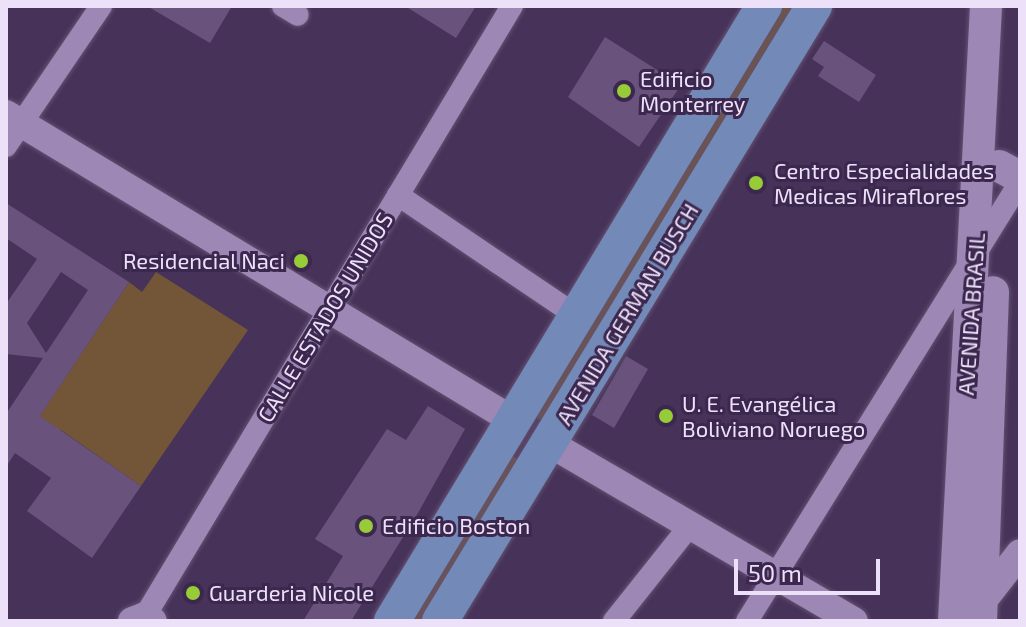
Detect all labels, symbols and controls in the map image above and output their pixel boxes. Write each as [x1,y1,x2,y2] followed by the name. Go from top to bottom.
[640,65,746,116] place label: Edificio Monterrey
[615,82,633,100] marker: Edificio Monterrey
[774,157,994,208] place label: Centro Especialidades Medicas Miraflores
[745,172,767,194] marker: Centro Especialidades Medicas Miraflores
[550,198,704,430] street label: AVENIDA GERMAN BUSCH
[252,207,398,427] street label: CALLE ESTADOS UNIDOS
[952,232,990,396] street label: AVENIDA BRASIL
[122,248,285,274] place label: Residencial Naci
[292,252,310,270] marker: Residencial Naci
[682,390,865,442] place label: U. E. Evangélica Boliviano Noruego
[657,407,675,425] marker: U. E. Evangélica Boliviano Noruego
[382,513,530,539] place label: Edificio Boston
[357,517,375,535] marker: Edificio Boston
[738,543,884,593] scale bar
[748,558,802,587] text: 50 m
[209,580,374,606] place label: Guarderia Nicole
[184,584,202,602] marker: Guarderia Nicole

